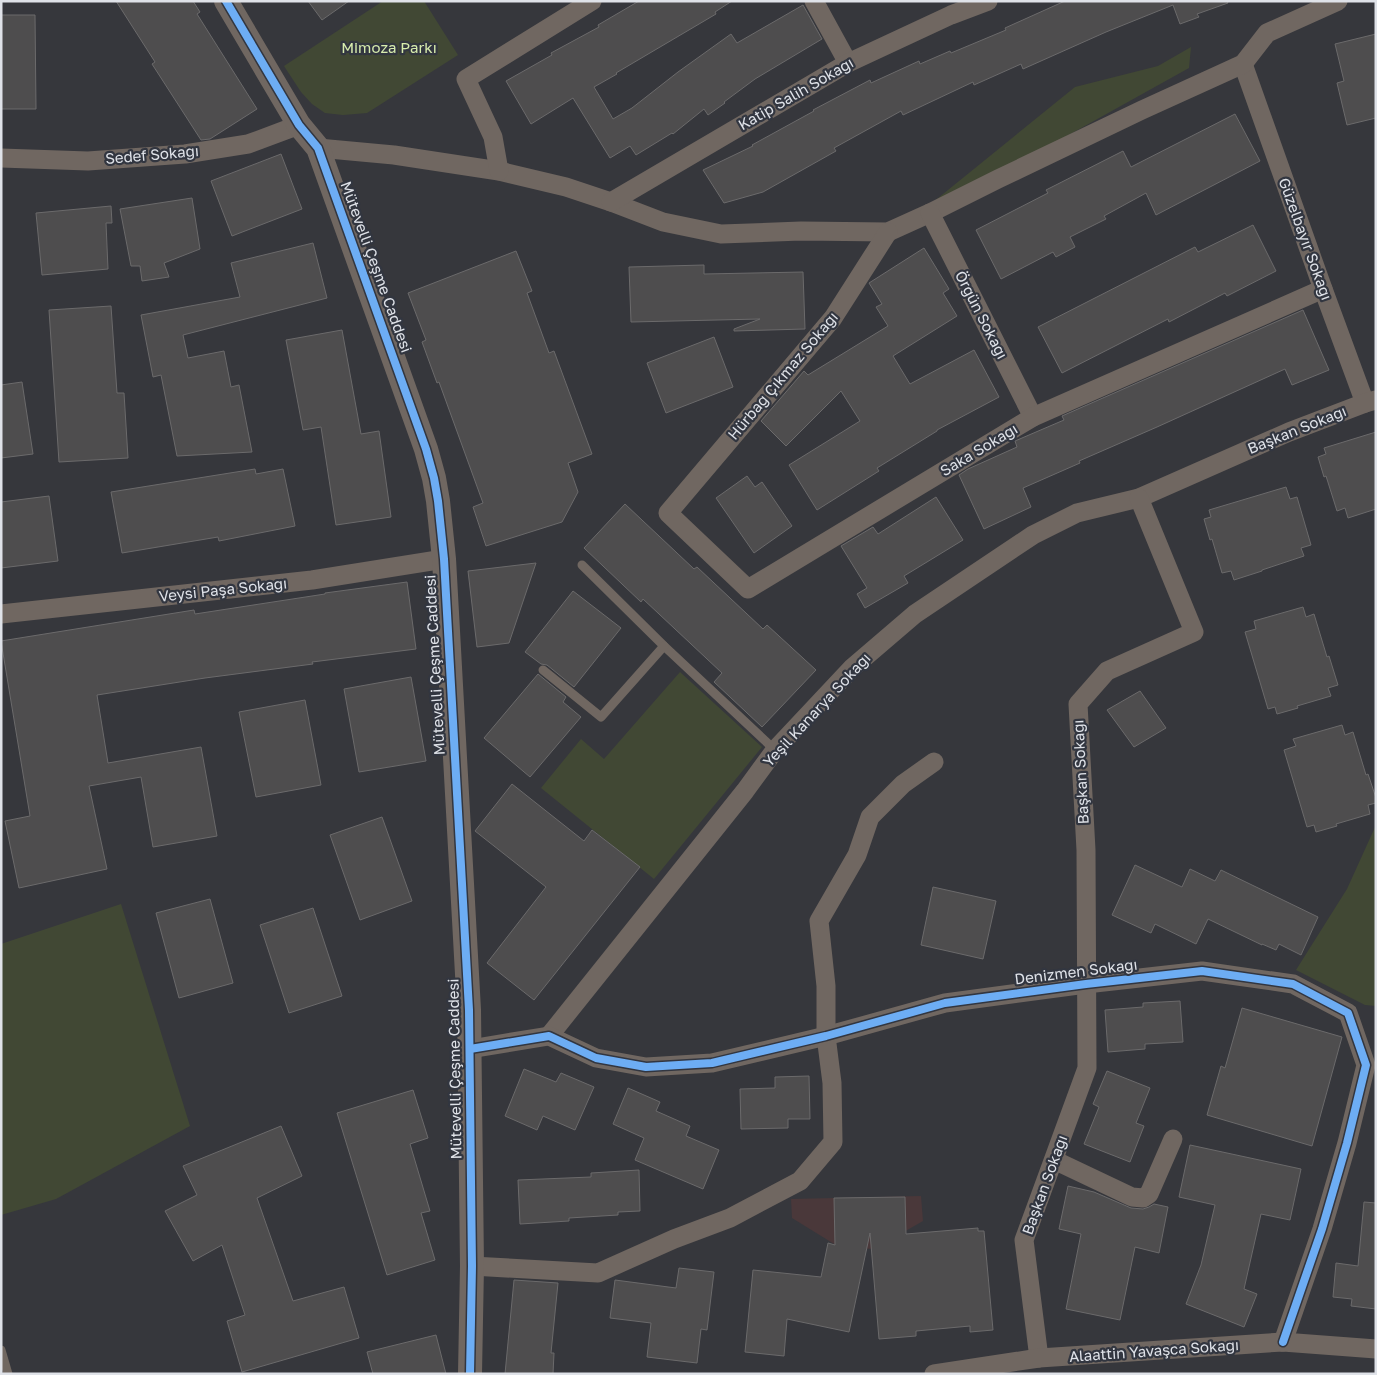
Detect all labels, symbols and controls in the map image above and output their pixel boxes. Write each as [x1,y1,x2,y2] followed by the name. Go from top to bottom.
[341,38,437,56] park label: Mimoza Parkı
[735,53,856,133] street label: Katip Salih Sokağı
[104,141,199,167] street label: Sedef Sokağı
[1275,175,1336,302] street label: Güzelbayır Sokağı
[338,179,416,355] street label: Mütevelli Çeşme Caddesi
[952,267,1012,362] street label: Örgün Sokağı
[723,308,841,443] street label: Hürbağ Çıkmaz Sokağı
[1245,401,1349,457] street label: Başkan Sokağı
[936,419,1021,479] street label: Saka Sokağı
[158,573,288,605] street label: Veysi Paşa Sokağı
[420,574,448,756] street label: Mütevelli Çeşme Caddesi
[759,649,874,770] street label: Yeşil Kanarya Sokağı
[1068,719,1092,825] street label: Başkan Sokağı
[1013,955,1138,987] street label: Denizmen Sokağı
[443,978,465,1160] street label: Mütevelli Çeşme Caddesi
[1018,1132,1070,1237] street label: Başkan Sokağı
[1068,1335,1239,1365] street label: Alaattin Yavaşca Sokağı

